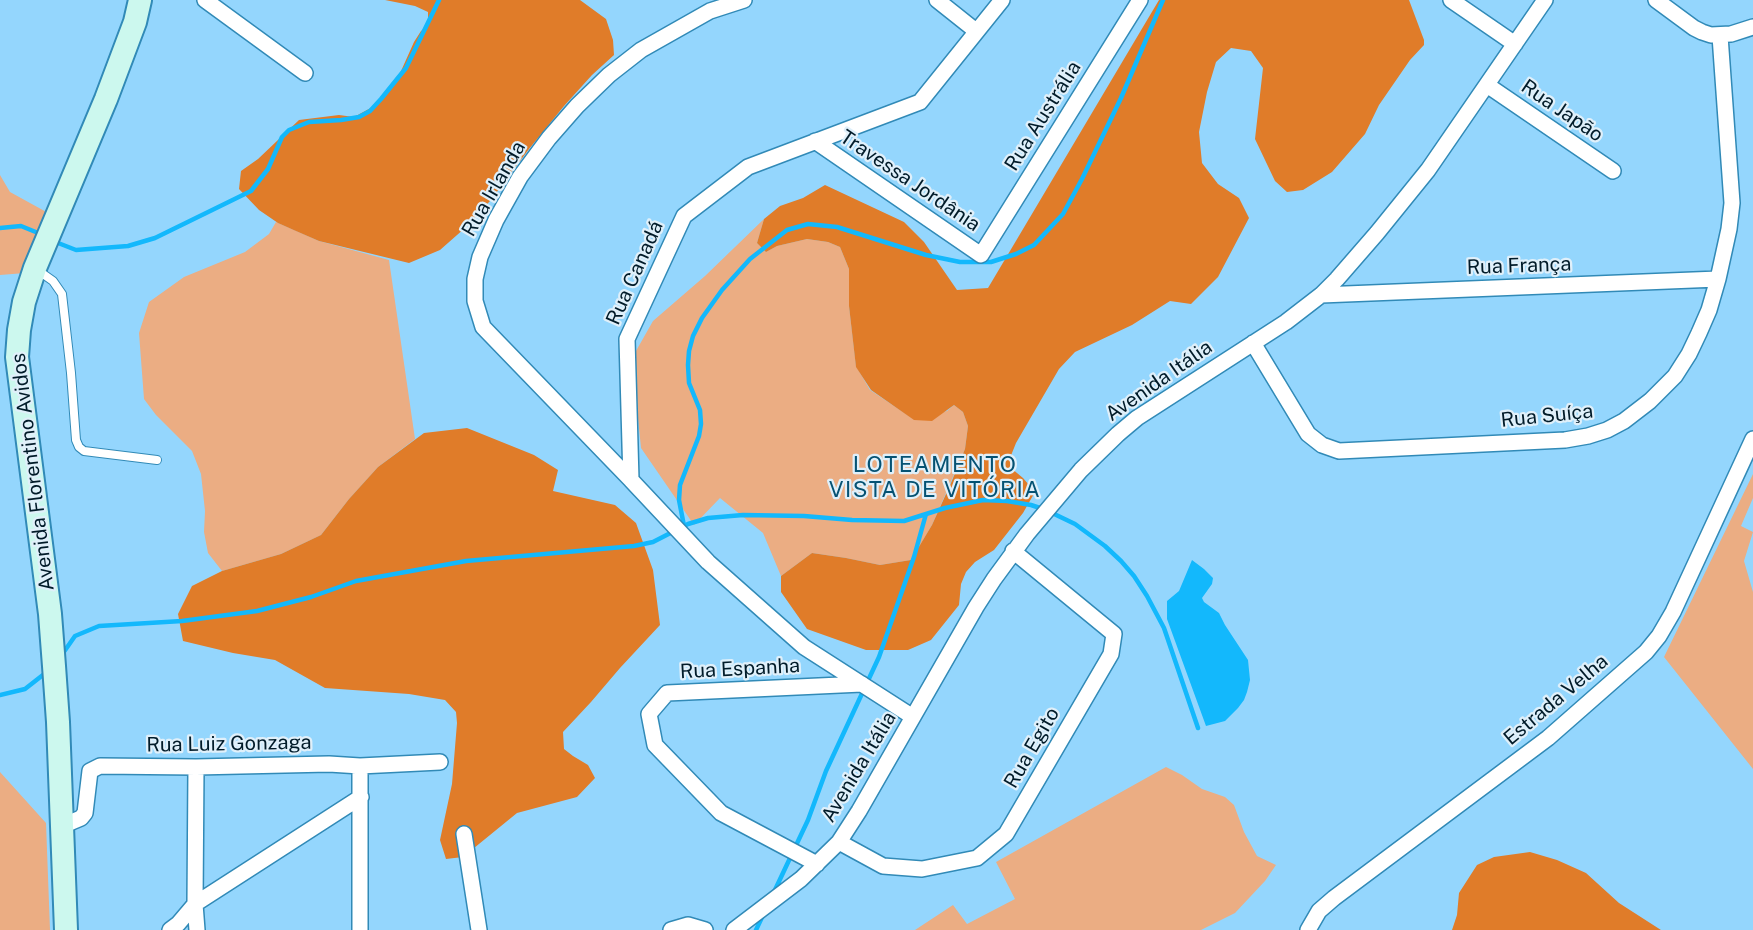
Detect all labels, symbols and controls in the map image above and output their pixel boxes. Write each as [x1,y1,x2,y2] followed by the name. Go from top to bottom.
[1000,57,1086,175] street label: Rua Austrália
[1516,75,1608,147] street label: Rua Japão
[835,125,985,237] street label: Travessa Jordânia
[457,137,531,241] street label: Rua Irlanda
[601,217,669,329] street label: Rua Canadá
[1466,252,1572,280] street label: Rua França
[1101,335,1217,427] street label: Avenida Itália
[7,352,59,592] street label: Avenida Florentino Avidos
[1500,399,1594,433] street label: Rua Suíça
[829,452,1041,504] district label: LOTEAMENTO VISTA DE VITÓRIA
[1499,649,1613,751] street label: Estrada Velha
[679,654,801,684] street label: Rua Espanha
[999,703,1065,793] street label: Rua Egito
[817,707,901,827] street label: Avenida Itália
[146,731,312,757] street label: Rua Luiz Gonzaga

